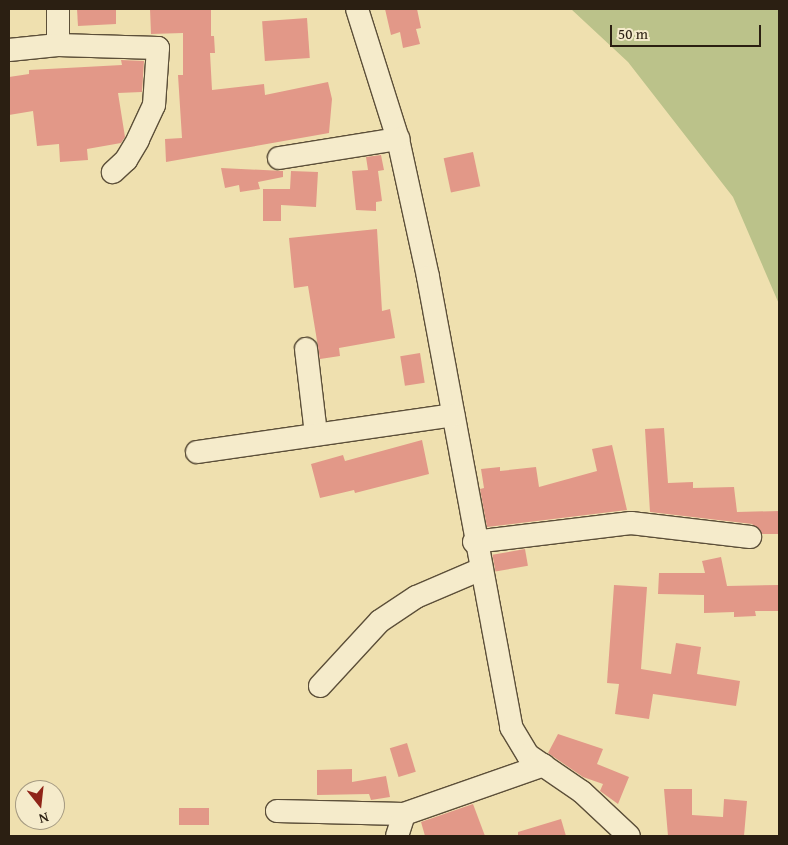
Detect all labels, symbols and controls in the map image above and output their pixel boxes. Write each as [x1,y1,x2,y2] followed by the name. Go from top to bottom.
[613,15,764,47] scale bar
[618,23,648,44] text: 50 m
[15,780,65,830] north arrow
[37,808,51,829] text: N

